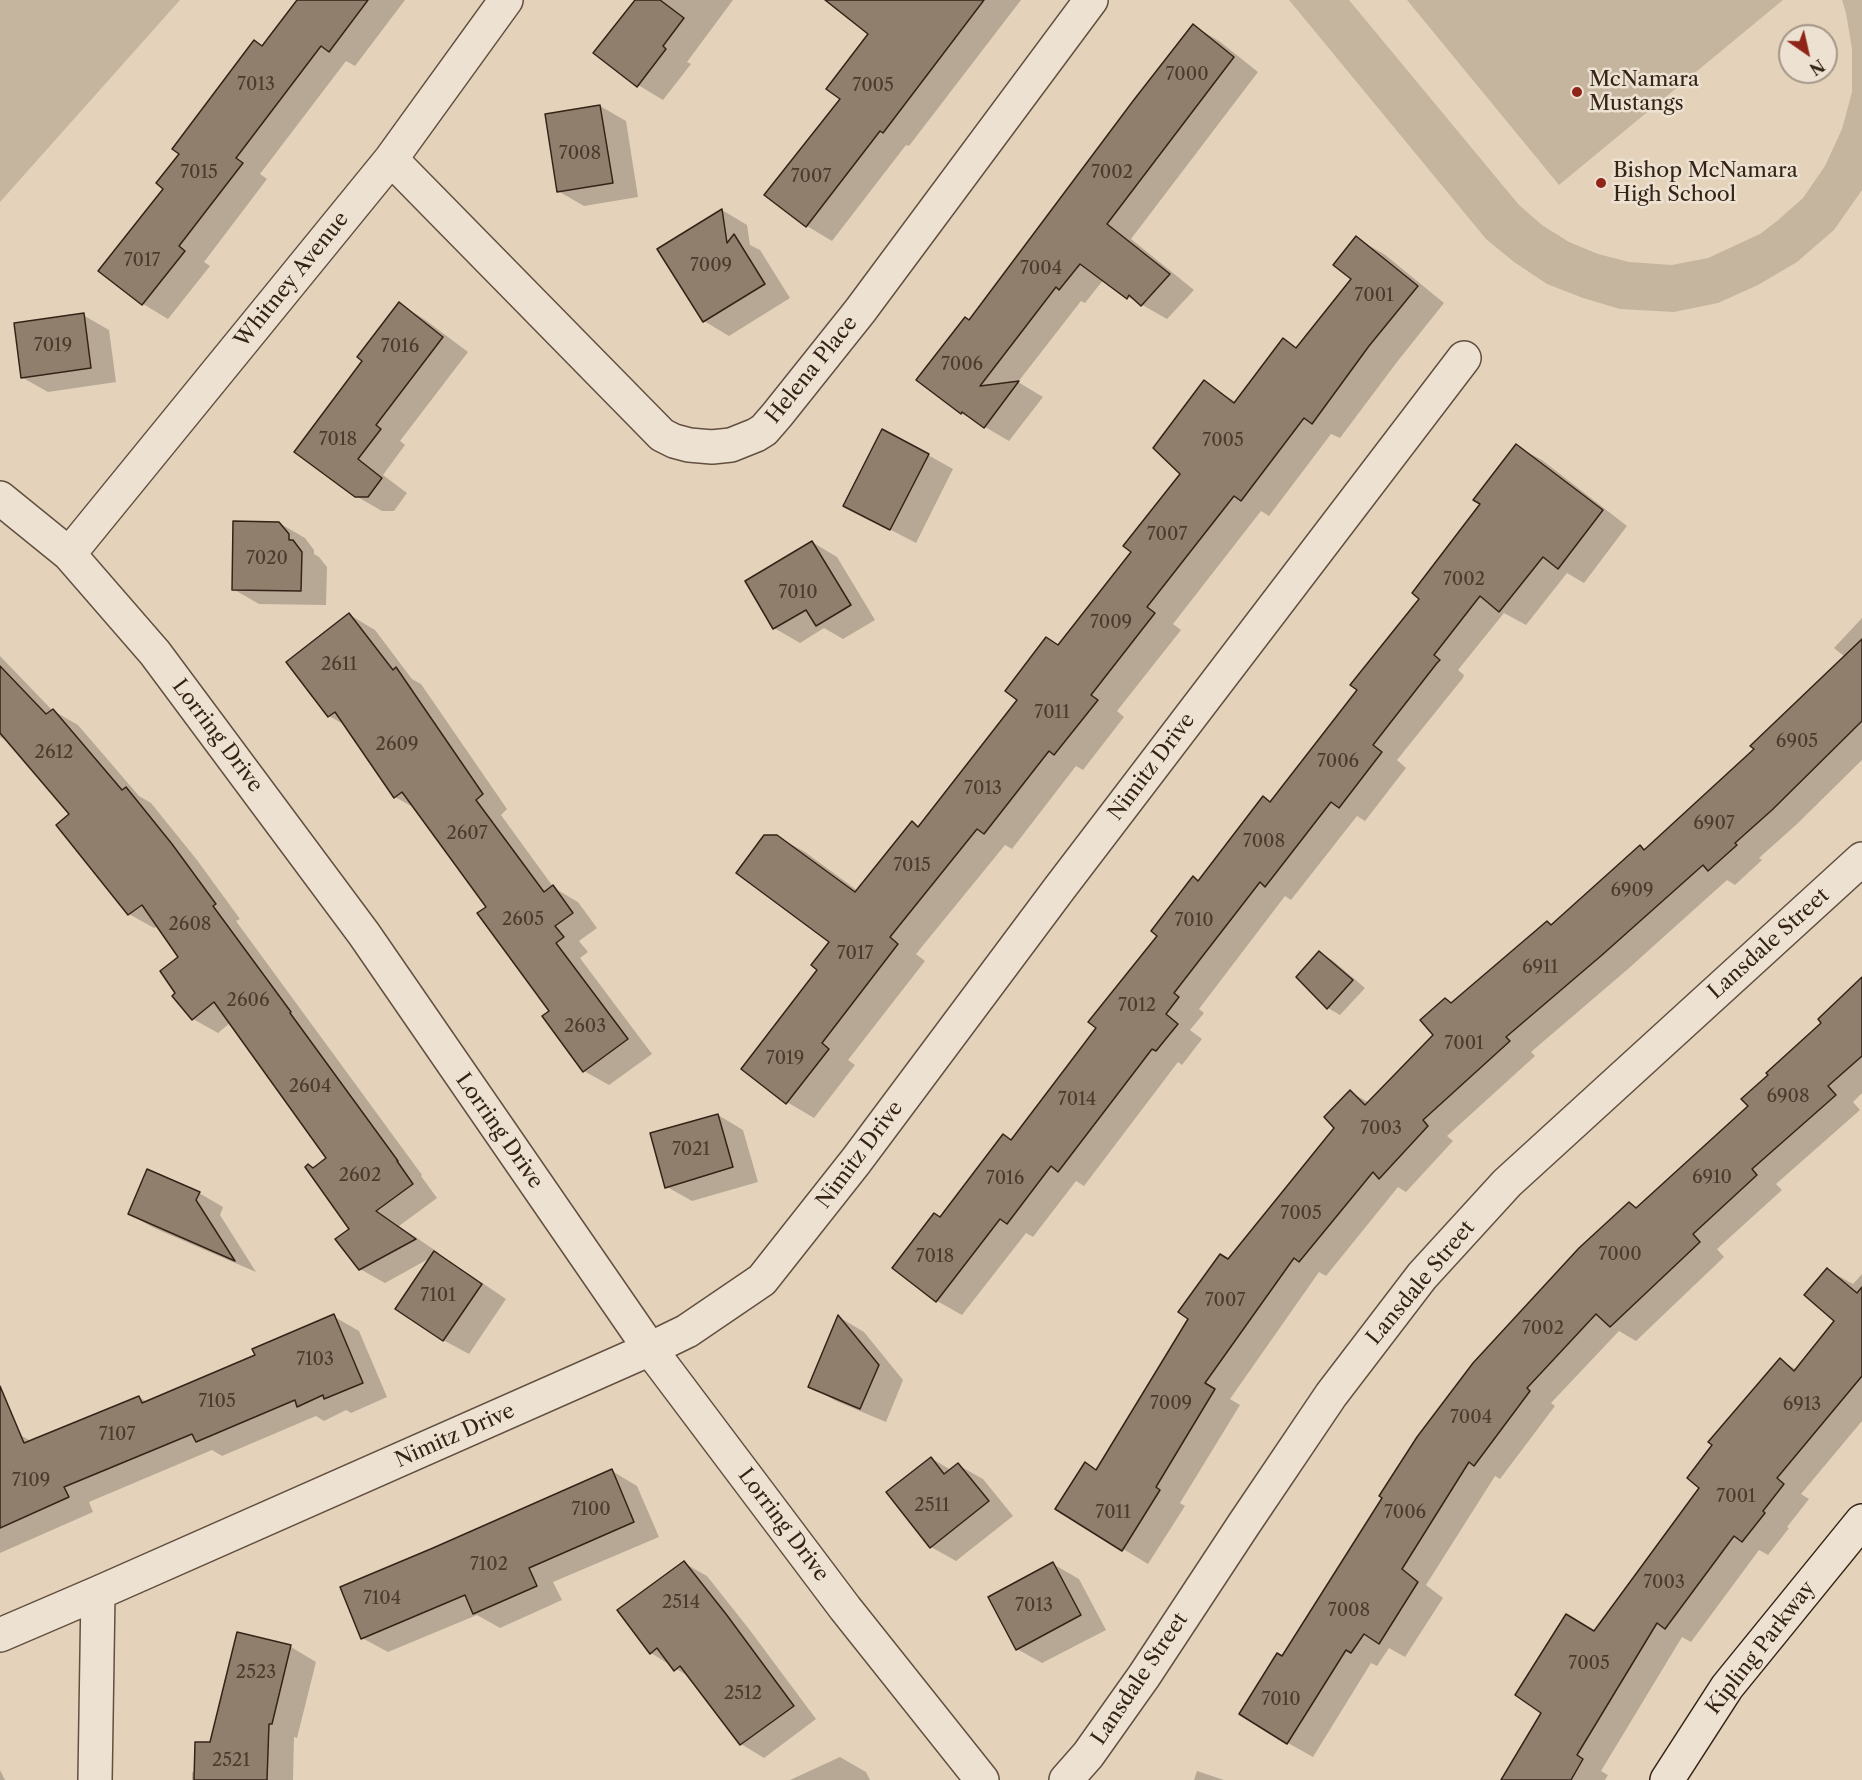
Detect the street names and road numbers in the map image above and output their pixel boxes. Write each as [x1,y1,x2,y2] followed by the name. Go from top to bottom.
[230,207,354,353] street label: Whitney Avenue
[761,311,863,429] street label: Helena Place
[166,674,268,798] street label: Lorring Drive
[1103,708,1201,826] street label: Nimitz Drive
[1703,883,1835,1005] street label: Lansdale Street
[450,1068,548,1194] street label: Lorring Drive
[811,1096,909,1214] street label: Nimitz Drive
[1362,1216,1480,1350] street label: Lansdale Street
[391,1398,519,1474] street label: Nimitz Drive
[732,1463,834,1587] street label: Lorring Drive
[1701,1576,1821,1720] street label: Kipling Parkway
[1086,1608,1194,1750] street label: Lansdale Street

